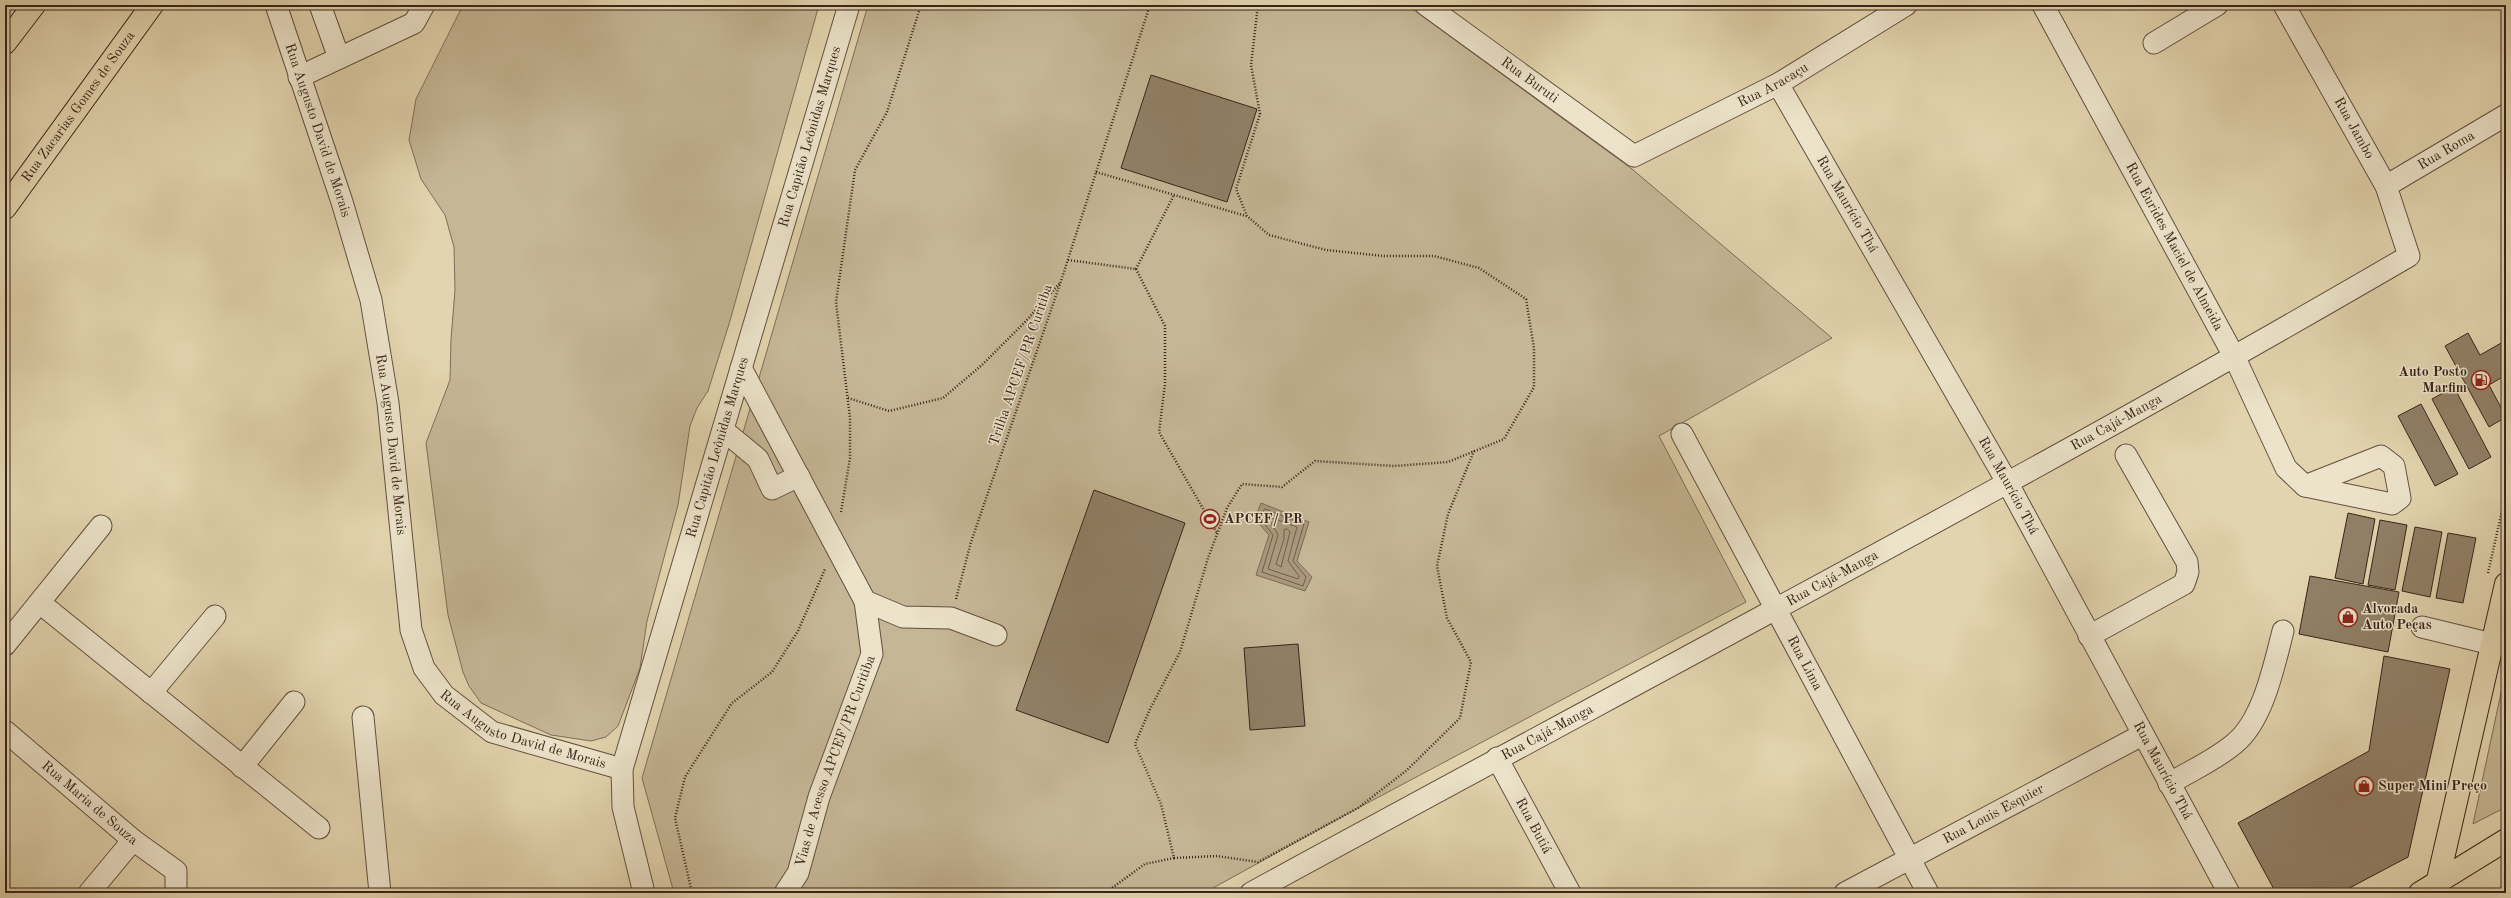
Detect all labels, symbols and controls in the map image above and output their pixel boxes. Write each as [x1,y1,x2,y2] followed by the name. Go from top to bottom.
[19,29,138,185] street label: Rua Zacarias Gomes de Souza
[282,42,353,219] street label: Rua Augusto David de Morais
[776,45,843,229] street label: Rua Capitão Leônidas Marques
[1498,55,1561,106] street label: Rua Buruti
[1735,60,1811,110] street label: Rua Aracaçu
[2331,95,2377,161] street label: Rua Jambo
[2415,128,2477,173] street label: Rua Roma
[1814,154,1881,255] street label: Rua Maurício Thá
[2123,160,2226,333] street label: Rua Eurides Maciel de Almeida
[987,283,1055,447] street label: Trilha APCEF/PR Curitiba
[373,353,408,536] street label: Rua Augusto David de Morais
[684,355,751,540] street label: Rua Capitão Leônidas Marques
[2398,365,2467,395] place label: Auto Posto Marfim
[2470,369,2492,391] fuel station icon: Auto Posto Marfim
[2068,391,2164,453] street label: Rua Cajá-Manga
[1976,434,2041,537] street label: Rua Maurício Thá
[1199,508,1221,530] sports icon: APCEF/ PR
[1224,512,1303,527] place label: APCEF/ PR
[1784,548,1881,609] street label: Rua Cajá-Manga
[2362,602,2432,632] place label: Alvorada Auto Peças
[2337,606,2359,628] shop icon: Alvorada Auto Peças
[1785,634,1825,693] street label: Rua Lima
[793,653,878,868] street label: Vias de Acesso APCEF/PR Curitiba
[437,687,608,771] street label: Rua Augusto David de Morais
[1499,702,1596,763] street label: Rua Cajá-Manga
[2131,719,2195,822] street label: Rua Maurício Thá
[39,758,140,848] street label: Rua Maria de Souza
[2353,775,2375,797] shop icon: Super Mini Preço
[2378,779,2487,793] place label: Super Mini Preço
[1940,781,2046,847] street label: Rua Louis Esquier
[1513,796,1554,856] street label: Rua Butiá

